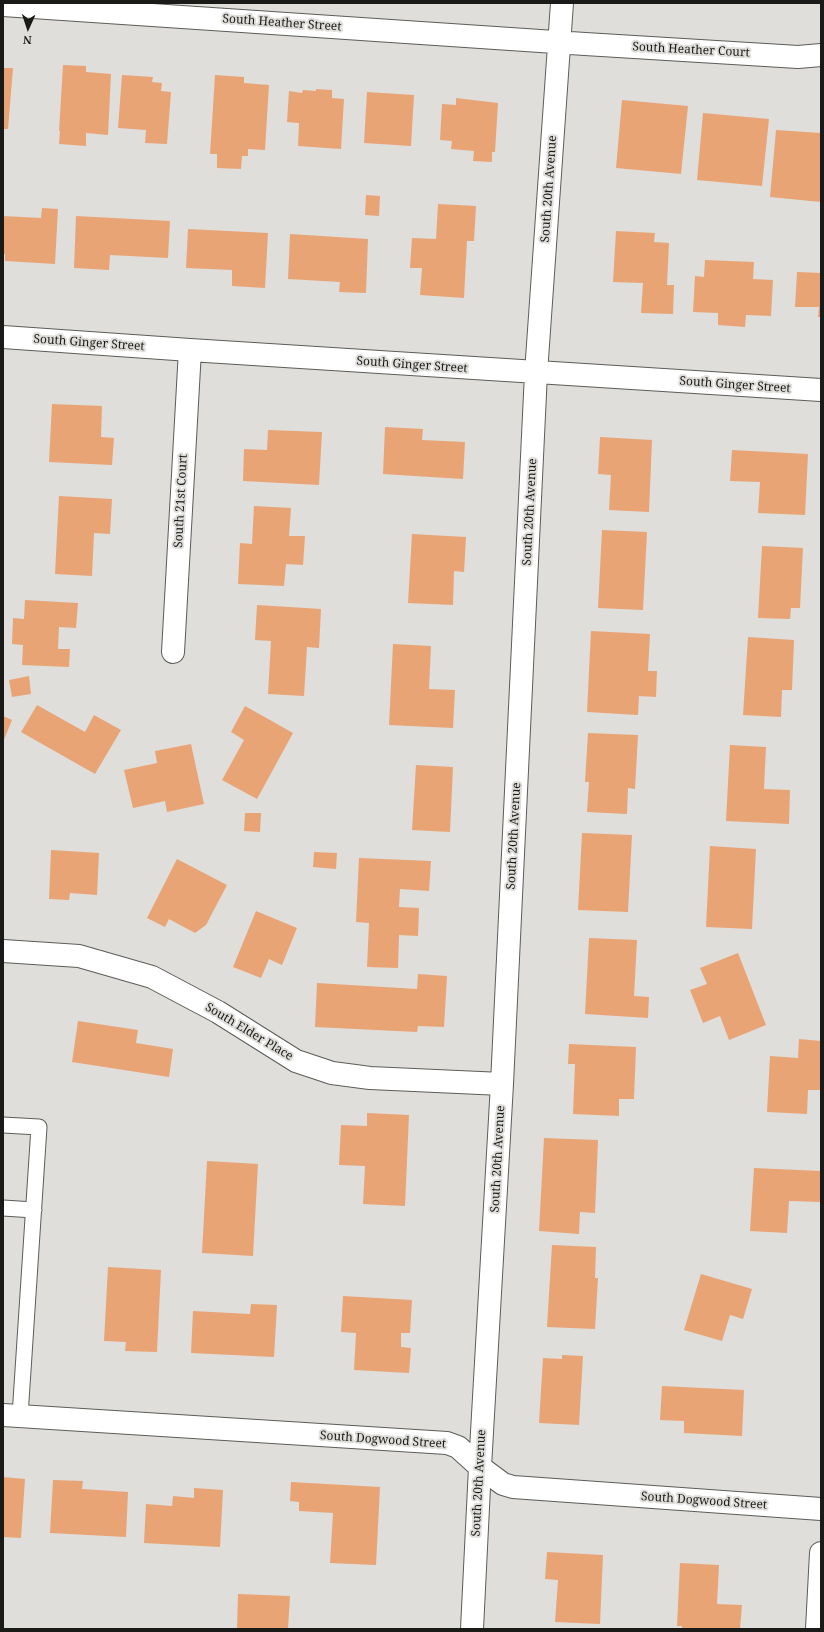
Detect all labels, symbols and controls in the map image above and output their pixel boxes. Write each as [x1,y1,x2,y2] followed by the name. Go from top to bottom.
[8,8,48,48] north arrow
[222,12,342,34] street label: South Heather Street
[23,33,32,48] text: N
[632,40,750,60] street label: South Heather Court
[538,135,560,243] street label: South 20th Avenue
[33,332,145,354] street label: South Ginger Street
[356,354,468,376] street label: South Ginger Street
[679,374,791,396] street label: South Ginger Street
[171,454,191,548] street label: South 21st Court
[520,458,540,566] street label: South 20th Avenue
[504,782,524,890] street label: South 20th Avenue
[203,1000,295,1064] street label: South Elder Place
[488,1105,508,1213] street label: South 20th Avenue
[320,1428,446,1452] street label: South Dogwood Street
[469,1429,489,1537] street label: South 20th Avenue
[641,1489,767,1513] street label: South Dogwood Street

